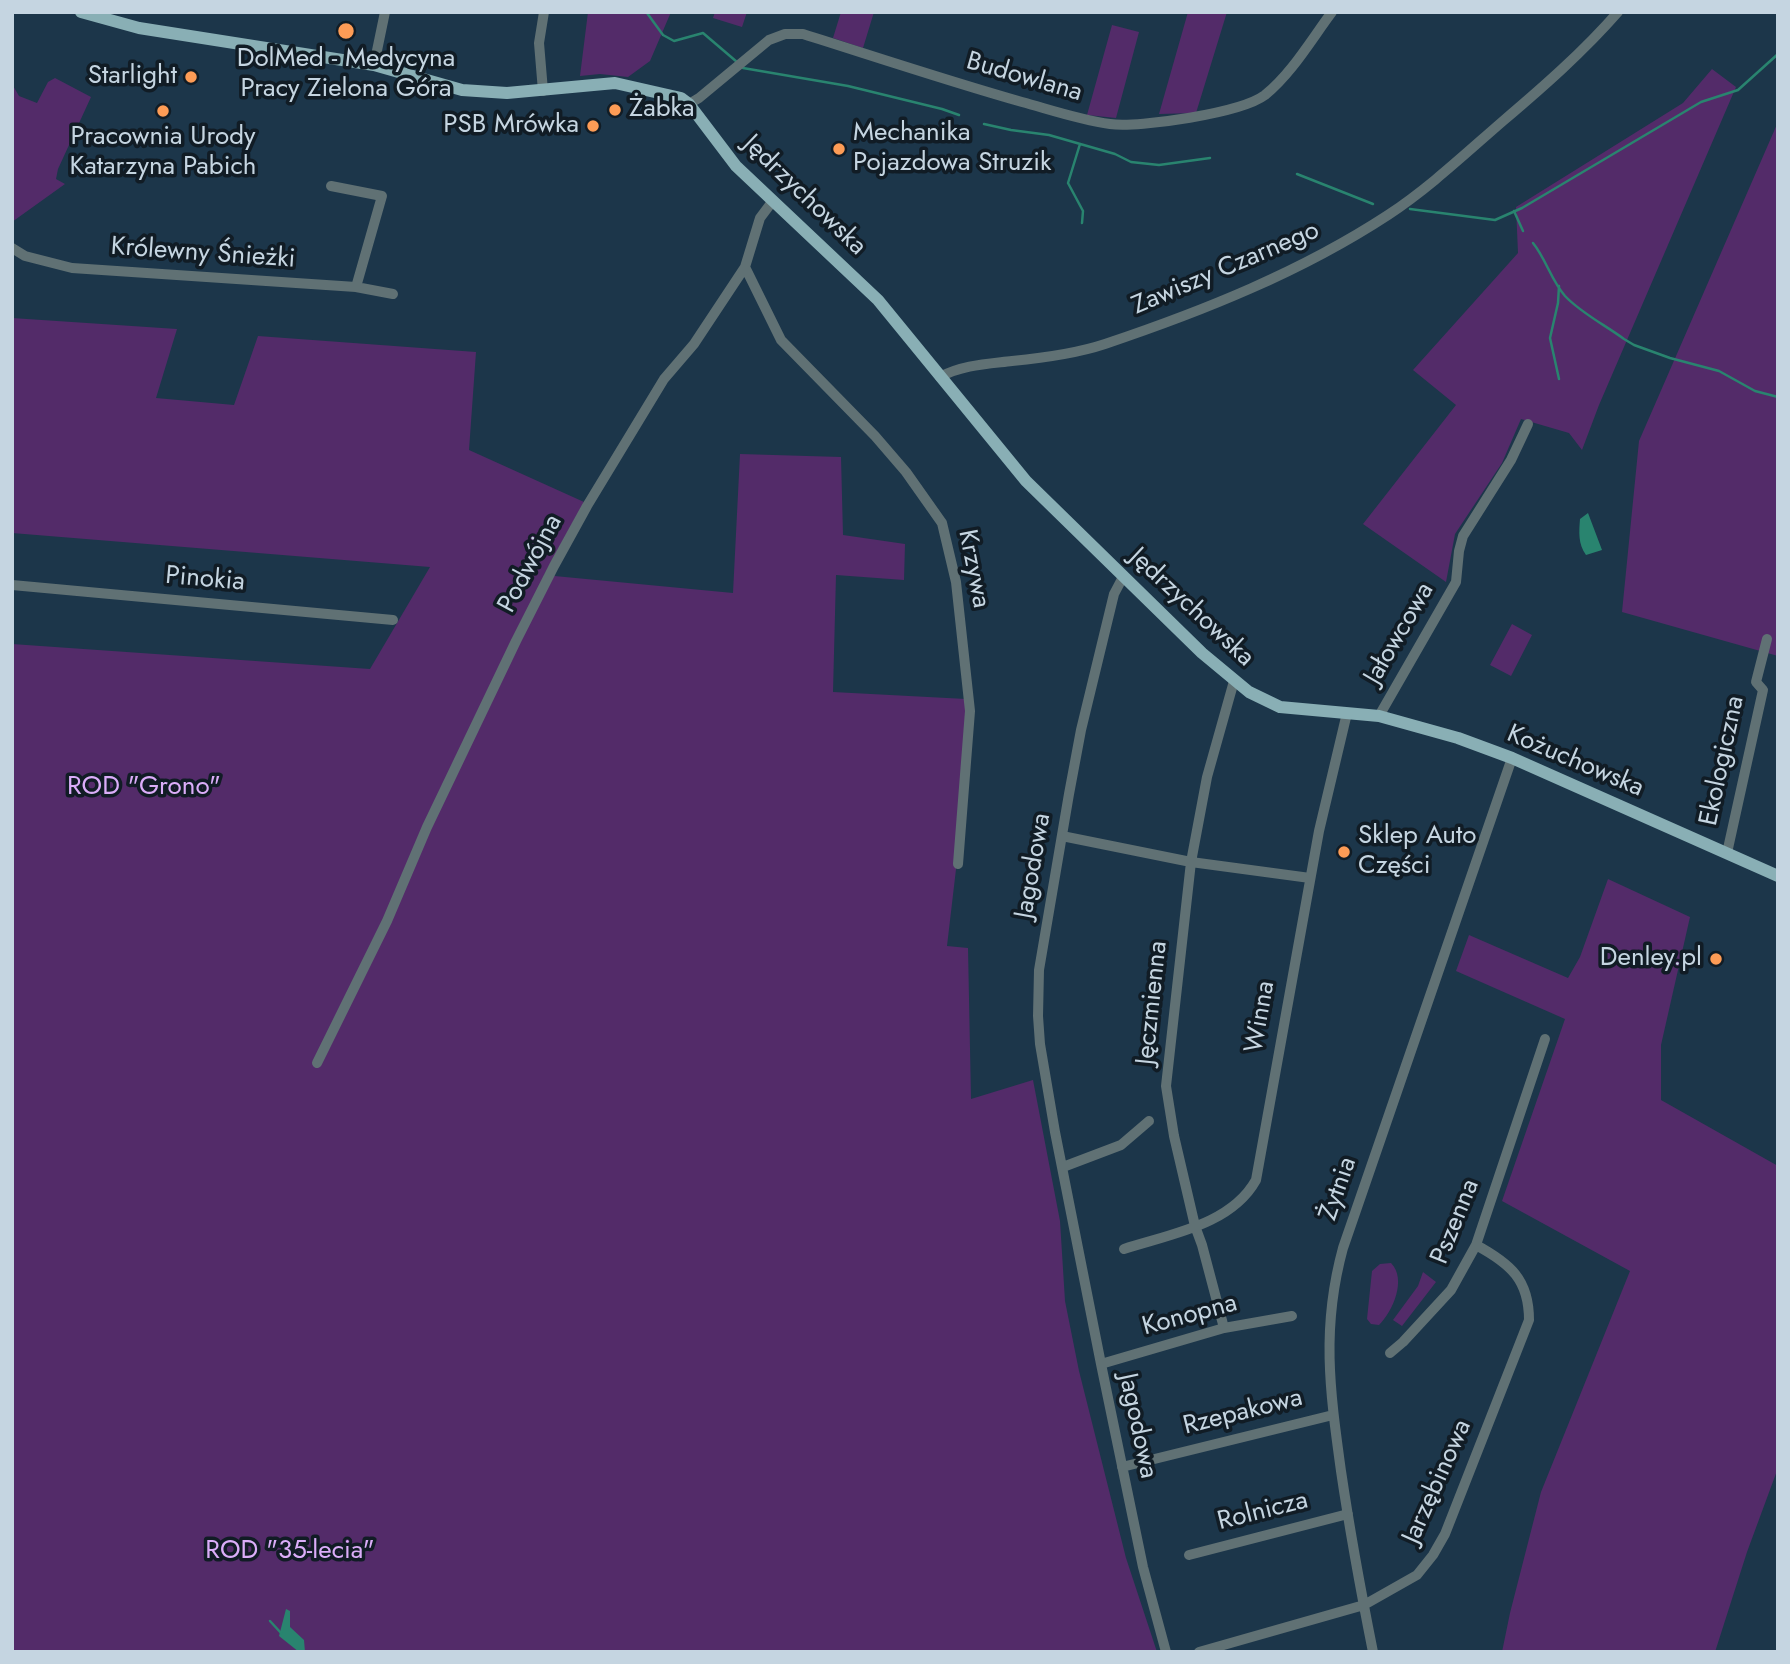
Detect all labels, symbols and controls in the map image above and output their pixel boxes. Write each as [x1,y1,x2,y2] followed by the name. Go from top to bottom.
[336,21,356,41] marker: DolMed - Medycyna Pracy Zielona Góra
[237,44,455,106] place label: DolMed - Medycyna Pracy Zielona Góra
[962,47,1086,109] street label: Budowlana
[88,61,177,93] place label: Starlight
[183,69,199,85] marker: Starlight
[629,94,694,126] place label: Żabka
[607,102,623,118] marker: Żabka
[155,103,171,119] marker: Pracownia Urody Katarzyna Pabich
[443,110,579,142] place label: PSB Mrówka
[585,118,601,134] marker: PSB Mrówka
[853,118,1051,180] place label: Mechanika Pojazdowa Struzik
[69,122,257,184] place label: Pracownia Urody Katarzyna Pabich
[736,129,872,263] street label: Jędrzychowska
[831,141,847,157] marker: Mechanika Pojazdowa Struzik
[1128,216,1324,322] street label: Zawiszy Czarnego
[110,232,296,276] street label: Królewny Śnieżki
[492,510,570,618] street label: Podwójna
[950,527,996,611] street label: Krzywa
[1122,542,1260,674] street label: Jędrzychowska
[164,561,246,599] street label: Pinokia
[1358,578,1442,690] street label: Jałowcowa
[1694,693,1752,829] street label: Ekologiczna
[1502,719,1648,805] street label: Kożuchowska
[67,772,221,804] park label: ROD "Grono"
[1009,811,1059,921] street label: Jagodowa
[1358,821,1476,882] place label: Sklep Auto Części
[1336,844,1352,860] marker: Sklep Auto Części
[1131,940,1175,1066] street label: Jęczmienna
[1600,943,1702,975] place label: Denley.pl
[1708,951,1724,967] marker: Denley.pl
[1239,979,1283,1055] street label: Winna
[1314,1153,1364,1225] street label: Żytnia
[1425,1175,1487,1269] street label: Pszenna
[1139,1288,1241,1344] street label: Konopna
[1111,1371,1163,1481] street label: Jagodowa
[1180,1383,1306,1443] street label: Rzepakowa
[1397,1415,1479,1549] street label: Jarzębinowa
[1215,1486,1311,1538] street label: Rolnicza
[205,1536,375,1568] park label: ROD "35-lecia"

